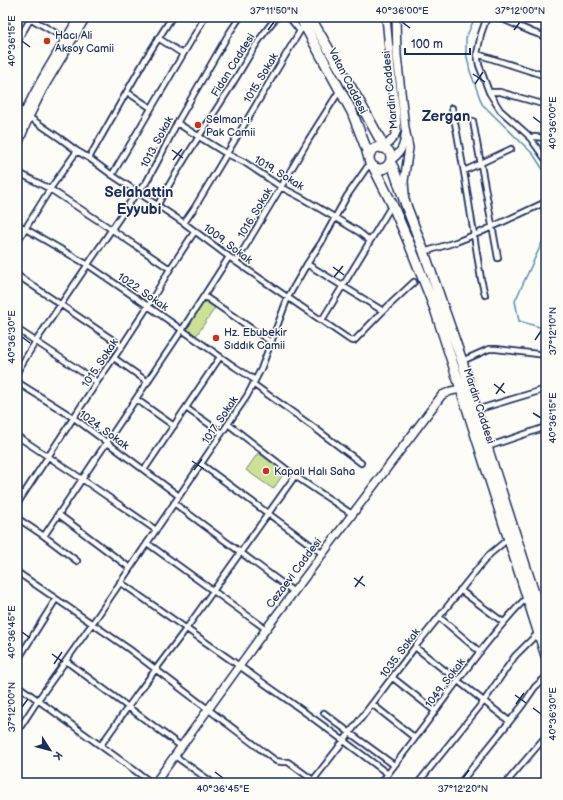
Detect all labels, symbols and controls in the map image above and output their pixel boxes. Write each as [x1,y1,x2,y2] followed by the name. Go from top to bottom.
[250,5,298,17] text: 37°11'50"N
[375,5,429,17] text: 40°36'00"E
[495,5,545,17] text: 37°12'00"N
[6,15,18,67] text: 40°36'15"E
[55,29,114,55] place label: Hacı Ali Aksoy Camii
[405,30,470,56] scale bar
[208,31,258,99] street label: Fidan Caddesi
[42,36,52,46] marker: Hacı Ali Aksoy Camii
[411,37,443,52] text: 100 m
[326,46,370,116] street label: Vatan Caddesi
[241,50,281,105] street label: 1015. Sokak
[379,50,401,130] street label: Mardin Caddesi
[547,96,559,150] text: 40°36'00"E
[422,107,470,126] district label: Zergan
[206,113,255,139] place label: Selman-ı Pak Camii
[138,114,176,170] street label: 1013. Sokak
[193,120,203,130] marker: Selman-ı Pak Camii
[252,153,307,193] street label: 1019. Sokak
[105,183,173,219] district label: Selahattin Eyyubi
[235,185,275,240] street label: 1016. Sokak
[201,221,256,267] street label: 1009. Sokak
[115,270,171,314] street label: 1022. Sokak
[547,307,559,355] text: 37°12'10"N
[6,310,18,364] text: 40°36'30"E
[224,326,288,352] place label: Hz. Ebubekir Sıddık Camii
[211,333,221,343] marker: Hz. Ebubekir Sıddık Camii
[79,336,121,390] street label: 1015. Sokak
[461,367,497,445] street label: Mardin Caddesi
[547,392,559,444] text: 40°36'15"E
[199,393,241,446] street label: 1017. Sokak
[77,408,132,453] street label: 1024. Sokak
[274,465,355,478] place label: Kapalı Halı Saha
[261,466,271,476] marker: Kapalı Halı Saha
[263,535,325,611] street label: Cezaevi Caddesi
[6,605,18,659] text: 40°36'45"E
[377,625,423,680] street label: 1035. Sokak
[422,655,468,710] street label: 1049. Sokak
[6,682,18,732] text: 37°12'00"N
[547,687,559,741] text: 40°36'30"E
[30,730,70,770] north arrow
[50,749,65,763] text: K
[196,783,250,795] text: 40°36'45"E
[438,783,488,795] text: 37°12'20"N

